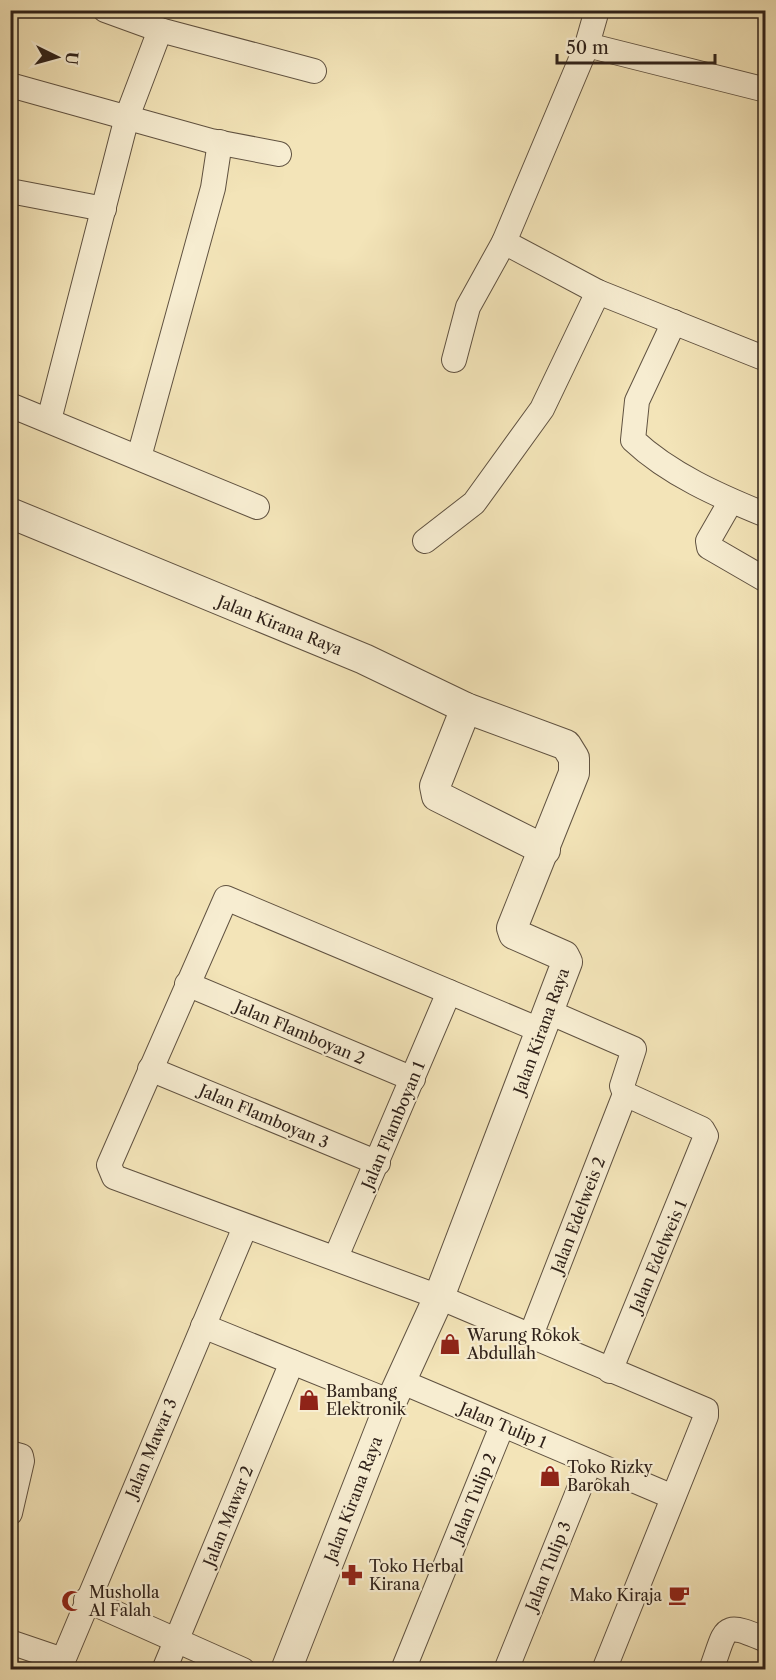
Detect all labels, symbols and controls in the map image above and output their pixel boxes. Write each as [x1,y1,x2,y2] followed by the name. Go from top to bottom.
[27,27,87,87] north arrow
[557,27,714,65] scale bar
[566,37,609,59] text: 50 m
[61,51,82,66] text: U
[212,590,346,659] street label: Jalan Kirana Raya
[508,965,573,1100] street label: Jalan Kirana Raya
[229,994,368,1068] street label: Jalan Flamboyan 2
[356,1058,429,1195] street label: Jalan Flamboyan 1
[193,1079,332,1152] street label: Jalan Flamboyan 3
[546,1154,609,1279] street label: Jalan Edelweis 2
[624,1196,691,1318] street label: Jalan Edelweis 1
[466,1325,581,1363] place label: Warung Rokok Abdullah
[438,1332,462,1356] shop icon: Warung Rokok Abdullah
[326,1381,407,1419] place label: Bambang Elektronik
[297,1388,321,1412] shop icon: Bambang Elektronik
[120,1395,181,1504] street label: Jalan Mawar 3
[454,1397,550,1452] street label: Jalan Tulip 1
[319,1433,386,1567] street label: Jalan Kirana Raya
[445,1450,500,1549] street label: Jalan Tulip 2
[567,1457,654,1495] place label: Toko Rizky Barokah
[198,1463,257,1572] street label: Jalan Mawar 2
[538,1464,562,1488] shop icon: Toko Rizky Barokah
[520,1518,575,1616] street label: Jalan Tulip 3
[369,1556,464,1594] place label: Toko Herbal Kirana
[340,1563,364,1587] pharmacy icon: Toko Herbal Kirana
[88,1582,160,1620] place label: Musholla Al Falah
[667,1583,691,1607] cafe icon: Mako Kiraja
[569,1585,663,1605] place label: Mako Kiraja
[60,1589,84,1613] mosque icon: Musholla Al Falah

